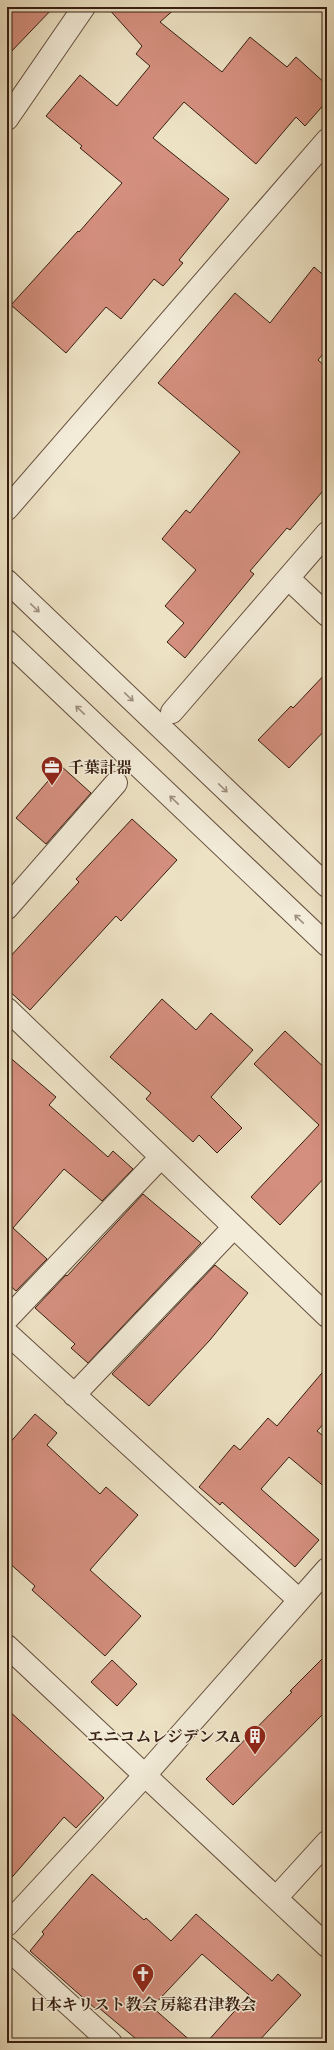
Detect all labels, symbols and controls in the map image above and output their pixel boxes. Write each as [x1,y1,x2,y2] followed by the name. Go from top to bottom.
[30,603,40,612] one-way arrow
[124,693,134,702] one-way arrow
[75,706,85,715] one-way arrow
[39,754,65,787] office icon: 千葉計器
[68,757,132,779] place label: 千葉計器
[218,783,228,792] one-way arrow
[169,795,179,805] one-way arrow
[294,914,304,923] one-way arrow
[242,1723,268,1756] building icon: エニコムレジデンスA
[87,1726,241,1748] place label: エニコムレジデンスA
[130,1961,156,1994] church icon: 日本キリスト教会 房総君津教会
[30,1994,256,2016] place label: 日本キリスト教会 房総君津教会

